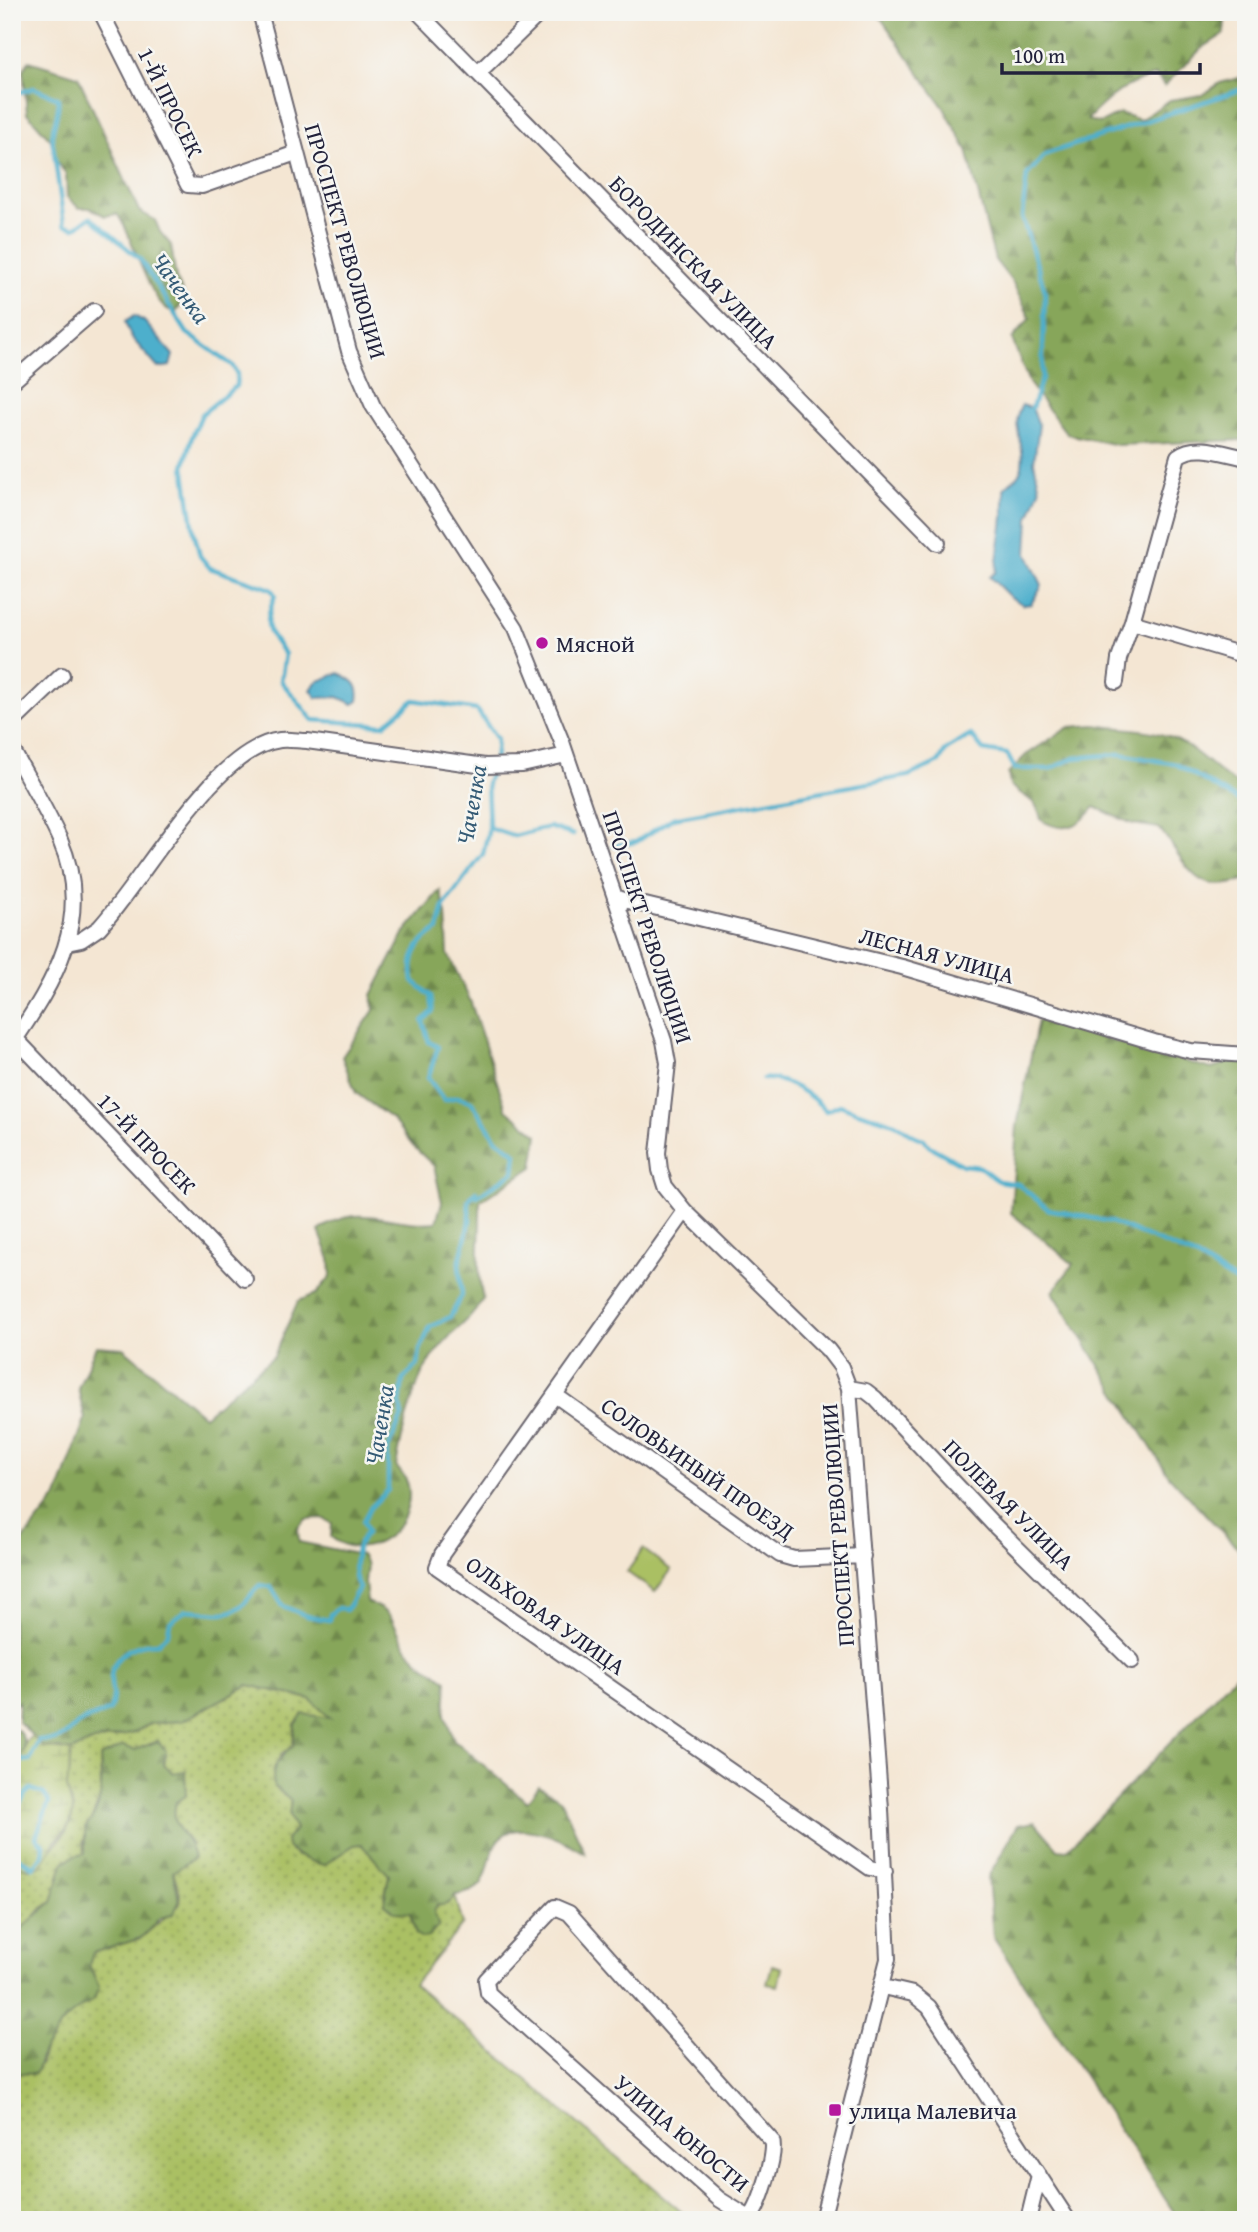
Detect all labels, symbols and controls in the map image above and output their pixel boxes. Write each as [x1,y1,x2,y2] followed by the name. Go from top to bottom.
[1002,32,1200,76] scale bar
[1013,40,1065,71] text: 100 m
[130,41,212,163] street label: 1-Й ПРОСЕК
[297,120,395,362] street label: ПРОСПЕКТ РЕВОЛЮЦИИ
[602,168,786,357] street label: БОРОДИНСКАЯ УЛИЦА
[143,245,219,331] water label: Чаченка
[556,627,635,660] place label: Мясной
[534,635,550,651] marker: Мясной
[447,762,495,848] water label: Чаченка
[595,806,701,1048] street label: ПРОСПЕКТ РЕВОЛЮЦИИ
[856,918,1018,992] street label: ЛЕСНАЯ УЛИЦА
[90,1085,204,1201] street label: 17-Й ПРОСЕК
[355,1382,403,1468] water label: Чаченка
[595,1389,801,1547] street label: СОЛОВЬИНЫЙ ПРОЕЗД
[812,1402,862,1648] street label: ПРОСПЕКТ РЕВОЛЮЦИИ
[936,1431,1082,1577] street label: ПОЛЕВАЯ УЛИЦА
[460,1548,633,1682] street label: ОЛЬХОВАЯ УЛИЦА
[607,2066,757,2200] street label: УЛИЦА ЮНОСТИ
[848,2094,1017,2127] place label: улица Малевича
[827,2102,843,2118] marker: улица Малевича

